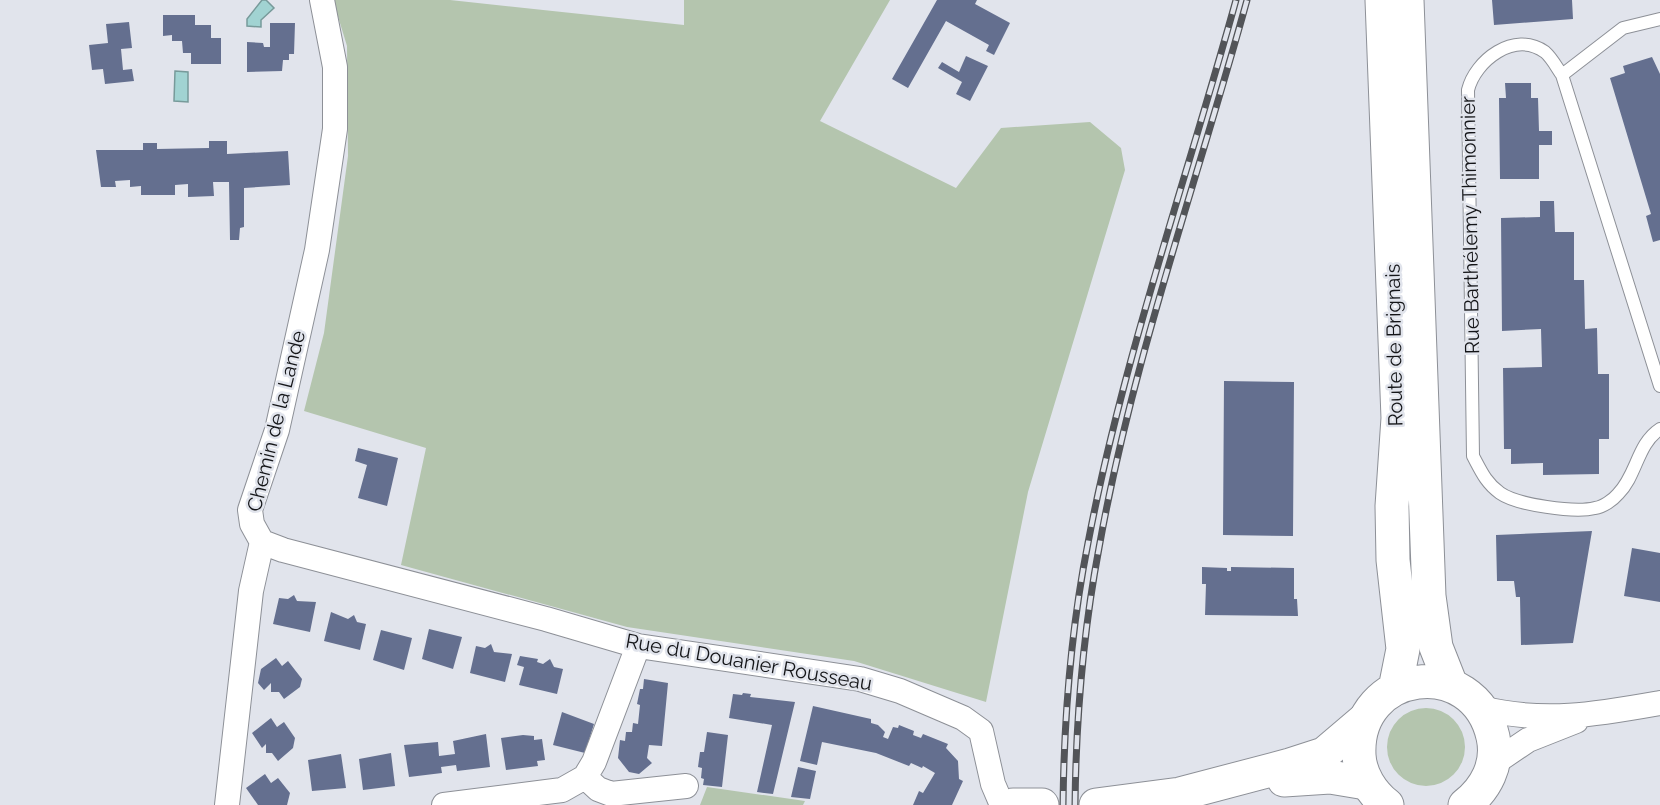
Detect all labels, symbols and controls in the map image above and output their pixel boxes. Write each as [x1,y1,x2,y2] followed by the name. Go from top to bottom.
[1456,96,1484,354] street label: Rue Barthélemy Thimonnier
[1381,263,1407,427] street label: Route de Brignais
[242,328,310,514] street label: Chemin de la Lande
[624,628,874,696] street label: Rue du Douanier Rousseau

